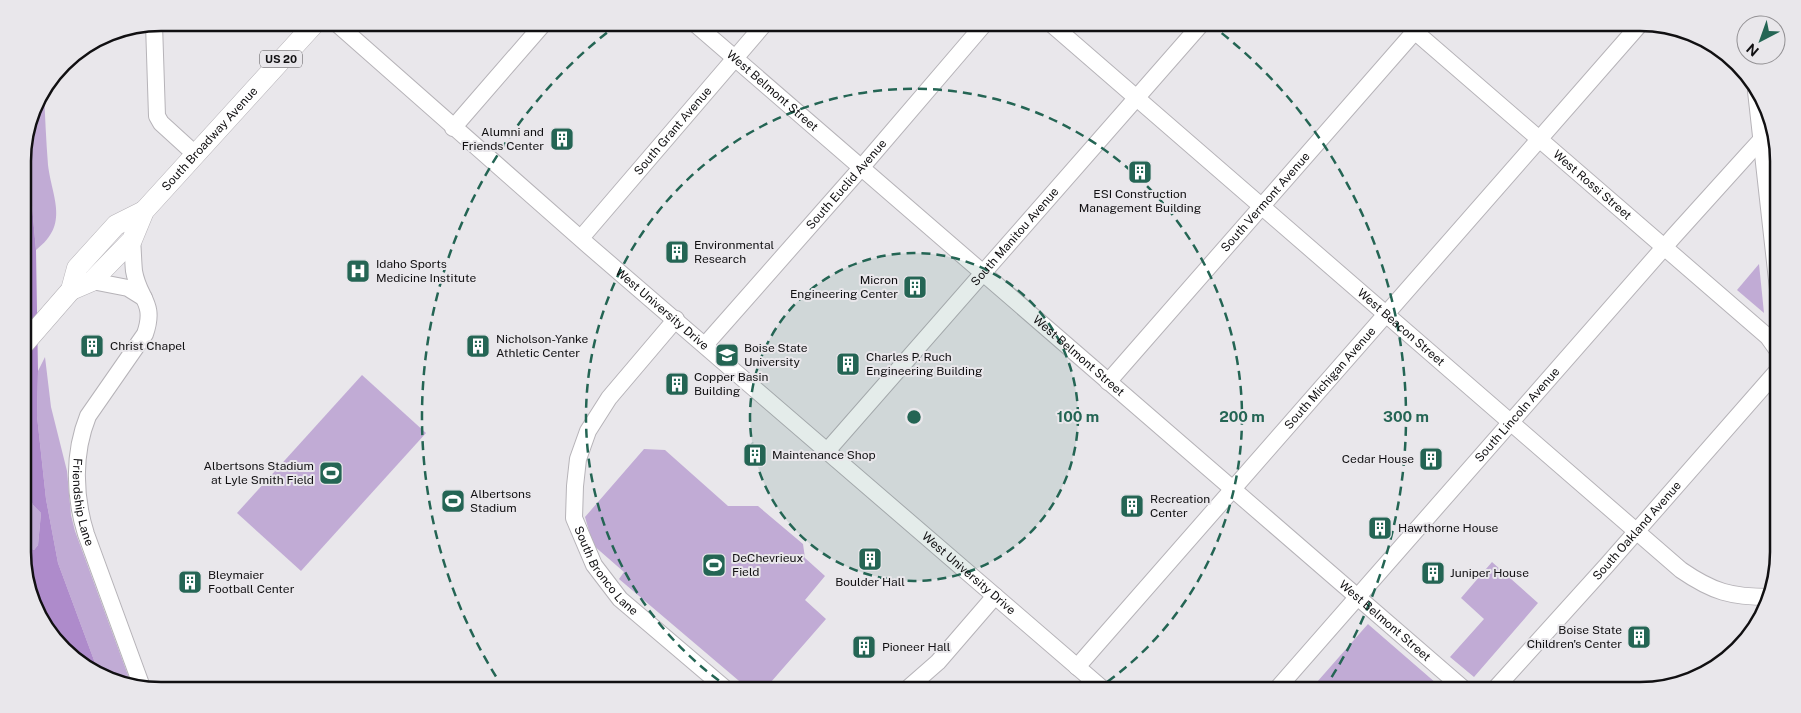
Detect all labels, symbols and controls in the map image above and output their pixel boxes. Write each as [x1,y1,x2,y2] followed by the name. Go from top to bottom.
[1736,15,1786,65] north arrow
[1743,40,1762,59] text: N
[724,47,821,134] street label: West Belmont Street
[260,51,302,68] road number: US 20
[159,84,261,194] street label: South Broadway Avenue
[631,84,715,178] street label: South Grant Avenue
[462,125,544,153] place label: Alumni and Friends Center
[549,126,575,152] building icon: Alumni and Friends Center
[803,136,890,232] street label: South Euclid Avenue
[1550,147,1635,223] street label: West Rossi Street
[1218,149,1313,255] street label: South Vermont Avenue
[1127,159,1153,185] building icon: ESI Construction Management Building
[968,185,1062,289] street label: South Manitou Avenue
[1079,187,1201,215] place label: ESI Construction Management Building
[694,238,775,266] place label: Environmental Research
[664,239,690,265] building icon: Environmental Research
[376,257,477,285] place label: Idaho Sports Medicine Institute
[345,258,371,284] hospital icon: Idaho Sports Medicine Institute
[612,265,712,353] street label: West University Drive
[790,273,898,301] place label: Micron Engineering Center
[902,274,928,300] building icon: Micron Engineering Center
[1355,286,1448,369] street label: West Beacon Street
[1030,312,1127,399] street label: West Belmont Street
[1281,324,1379,432] street label: South Michigan Avenue
[496,332,589,360] place label: Nicholson-Yanke Athletic Center
[79,333,105,359] building icon: Christ Chapel
[465,333,491,359] building icon: Nicholson-Yanke Athletic Center
[110,339,186,353] place label: Christ Chapel
[744,341,808,369] place label: Boise State University
[714,342,740,368] school or university icon: Boise State University
[866,350,982,378] place label: Charles P. Ruch Engineering Building
[835,351,861,377] building icon: Charles P. Ruch Engineering Building
[1472,364,1563,465] street label: South Lincoln Avenue
[694,370,768,398] place label: Copper Basin Building
[664,371,690,397] building icon: Copper Basin Building
[905,408,923,426] centre of rings
[1057,408,1099,425] text: 100 m
[1219,408,1265,425] text: 200 m
[1383,408,1429,425] text: 300 m
[742,442,768,468] building icon: Maintenance Shop
[1418,446,1444,472] building icon: Cedar House
[772,448,876,462] place label: Maintenance Shop
[1342,452,1414,466] place label: Cedar House
[70,458,97,548] street label: Friendship Lane
[203,459,314,487] place label: Albertsons Stadium at Lyle Smith Field
[318,460,344,486] sports icon: Albertsons Stadium at Lyle Smith Field
[1590,478,1684,583] street label: South Oakland Avenue
[470,487,531,515] place label: Albertsons Stadium
[440,488,466,514] sports icon: Albertsons Stadium
[1150,492,1210,520] place label: Recreation Center
[1119,493,1145,519] building icon: Recreation Center
[1367,515,1393,541] building icon: Hawthorne House
[1398,521,1499,535] place label: Hawthorne House
[571,524,641,618] street label: South Bronco Lane
[919,529,1018,618] street label: West University Drive
[857,546,883,572] building icon: Boulder Hall
[732,551,803,579] place label: DeChevrieux Field
[701,552,727,578] sports icon: DeChevrieux Field
[1420,560,1446,586] building icon: Juniper House
[1450,566,1529,580] place label: Juniper House
[208,568,295,596] place label: Bleymaier Football Center
[177,569,203,595] building icon: Bleymaier Football Center
[835,575,905,589] place label: Boulder Hall
[1336,577,1434,664] street label: West Belmont Street
[1527,623,1622,651] place label: Boise State Children's Center
[1626,624,1652,650] building icon: Boise State Children's Center
[851,634,877,660] building icon: Pioneer Hall
[882,640,951,654] place label: Pioneer Hall

